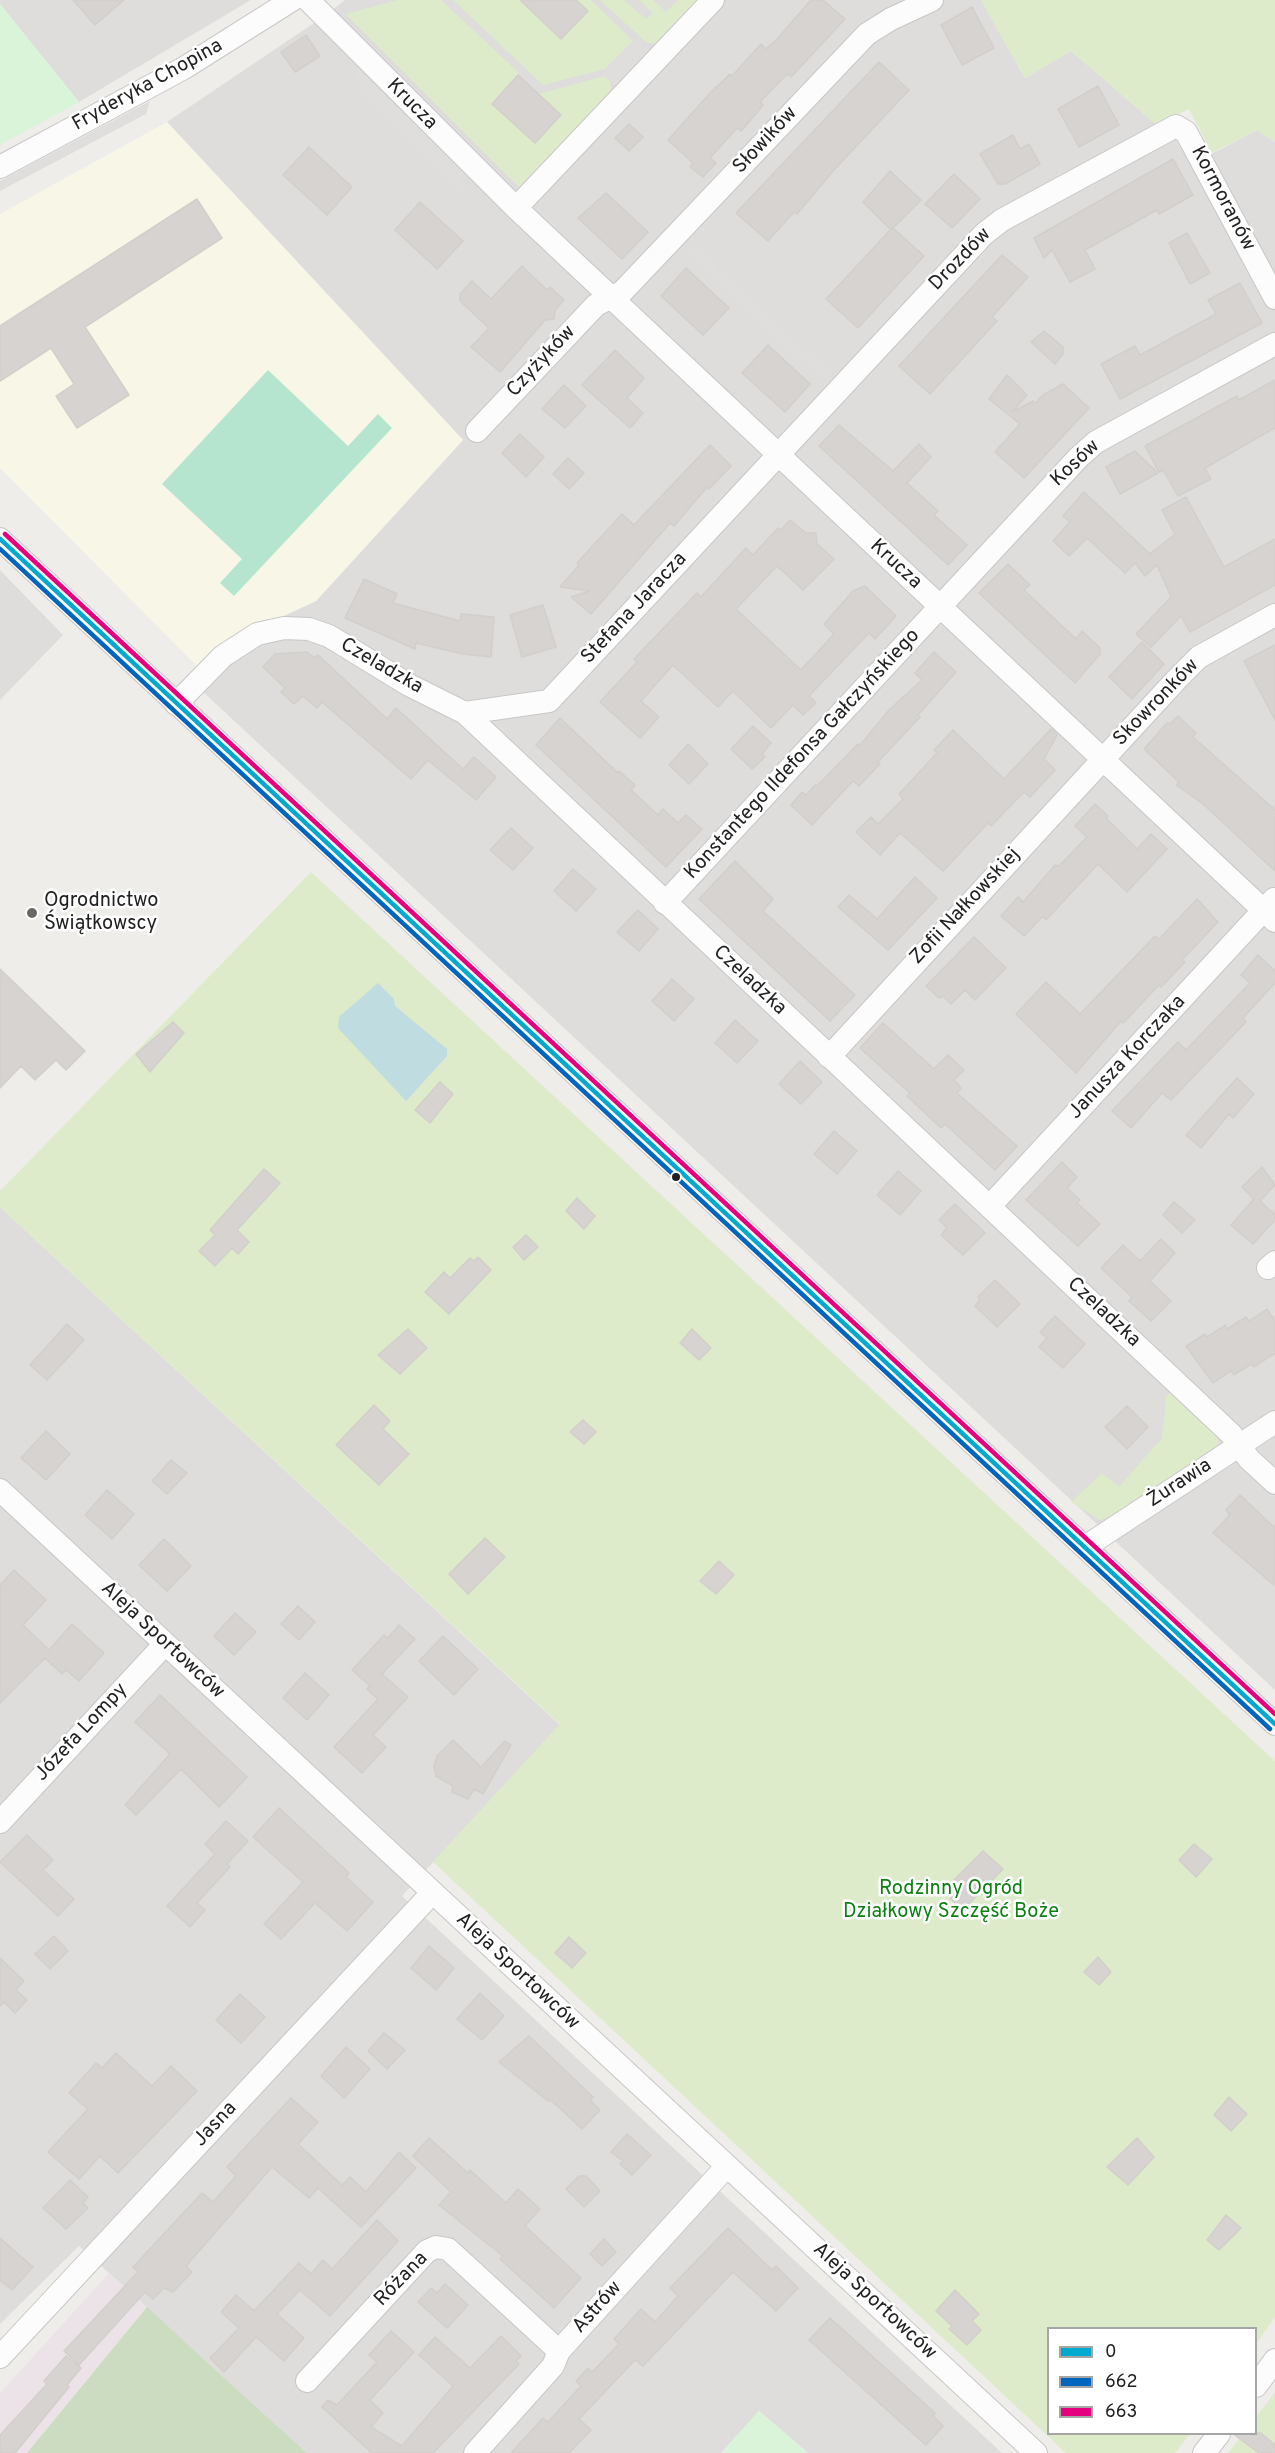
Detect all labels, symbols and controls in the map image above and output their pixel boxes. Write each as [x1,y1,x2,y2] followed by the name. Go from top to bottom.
[69,35,227,137] street label: Fryderyka Chopina
[380,74,442,136] street label: Krucza
[729,102,803,180] street label: Słowików
[1184,143,1260,255] street label: Kormoranów
[925,223,997,297] street label: Drozdów
[503,321,581,403] street label: Czyżyków
[1046,435,1106,493] street label: Kosów
[864,535,926,595] street label: Krucza
[577,548,693,670] street label: Stefana Jaracza
[680,625,926,885] street label: Konstantego Ildefonsa Gałczyńskiego
[335,634,427,700] street label: Czeladzka
[1109,654,1205,752] street label: Skowronków
[906,844,1026,970] street label: Zofii Nałkowskiej
[44,890,158,937] place label: Ogrodnictwo Świątkowscy
[25,906,39,920] marker: Ogrodnictwo Świątkowscy
[707,941,791,1021] street label: Czeladzka
[1064,991,1192,1125] street label: Janusza Korczaka
[670,1171,682,1183] unlabelled marker
[1061,1273,1145,1353] street label: Czeladzka
[1143,1454,1217,1514] street label: Żurawia
[95,1577,229,1705] street label: Aleja Sportowców
[30,1679,134,1787] street label: Józefa Lompy
[843,1878,1059,1925] park label: Rodzinny Ogród Działkowy Szczęść Boże
[450,1908,584,2036] street label: Aleja Sportowców
[189,2098,243,2152] street label: Jasna
[807,2238,941,2366] street label: Aleja Sportowców
[370,2248,434,2312] street label: Różana
[568,2277,628,2339] street label: Astrów
[1047,2327,1257,2435] legend
[1105,2341,1117,2364] text: 0
[1105,2371,1138,2394] text: 662
[1105,2401,1137,2424] text: 663

